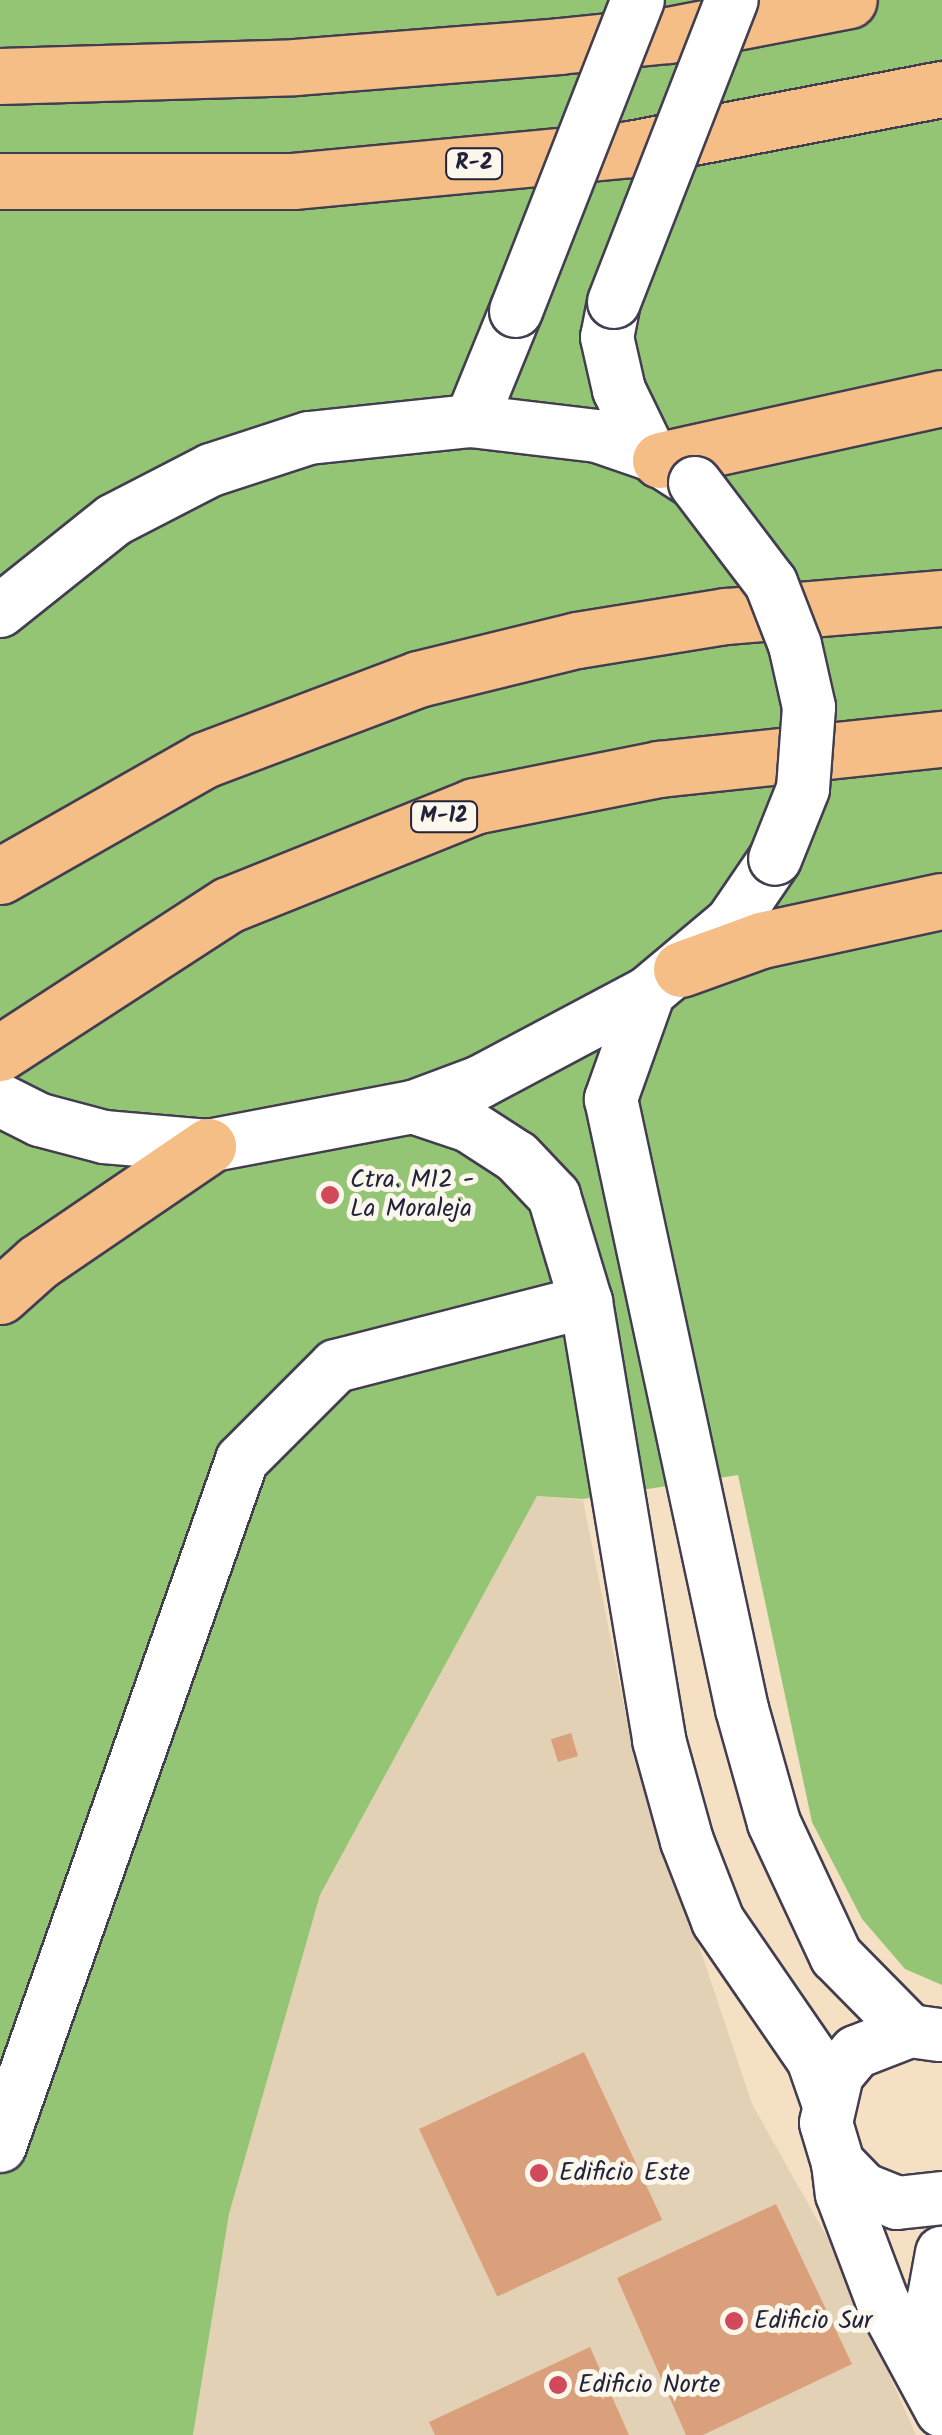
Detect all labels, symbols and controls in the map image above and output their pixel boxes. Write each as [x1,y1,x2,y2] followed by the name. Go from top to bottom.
[444,147,504,181] road number: R-2
[409,800,479,834] road number: M-12
[350,1166,474,1225] place label: Ctra. M12 - La Moraleja
[319,1184,341,1206] marker: Ctra. M12 - La Moraleja
[559,2158,690,2188] place label: Edificio Este
[528,2162,550,2184] marker: Edificio Este
[754,2306,872,2336] place label: Edificio Sur
[723,2310,745,2332] marker: Edificio Sur
[578,2370,720,2400] place label: Edificio Norte
[547,2374,569,2396] marker: Edificio Norte

